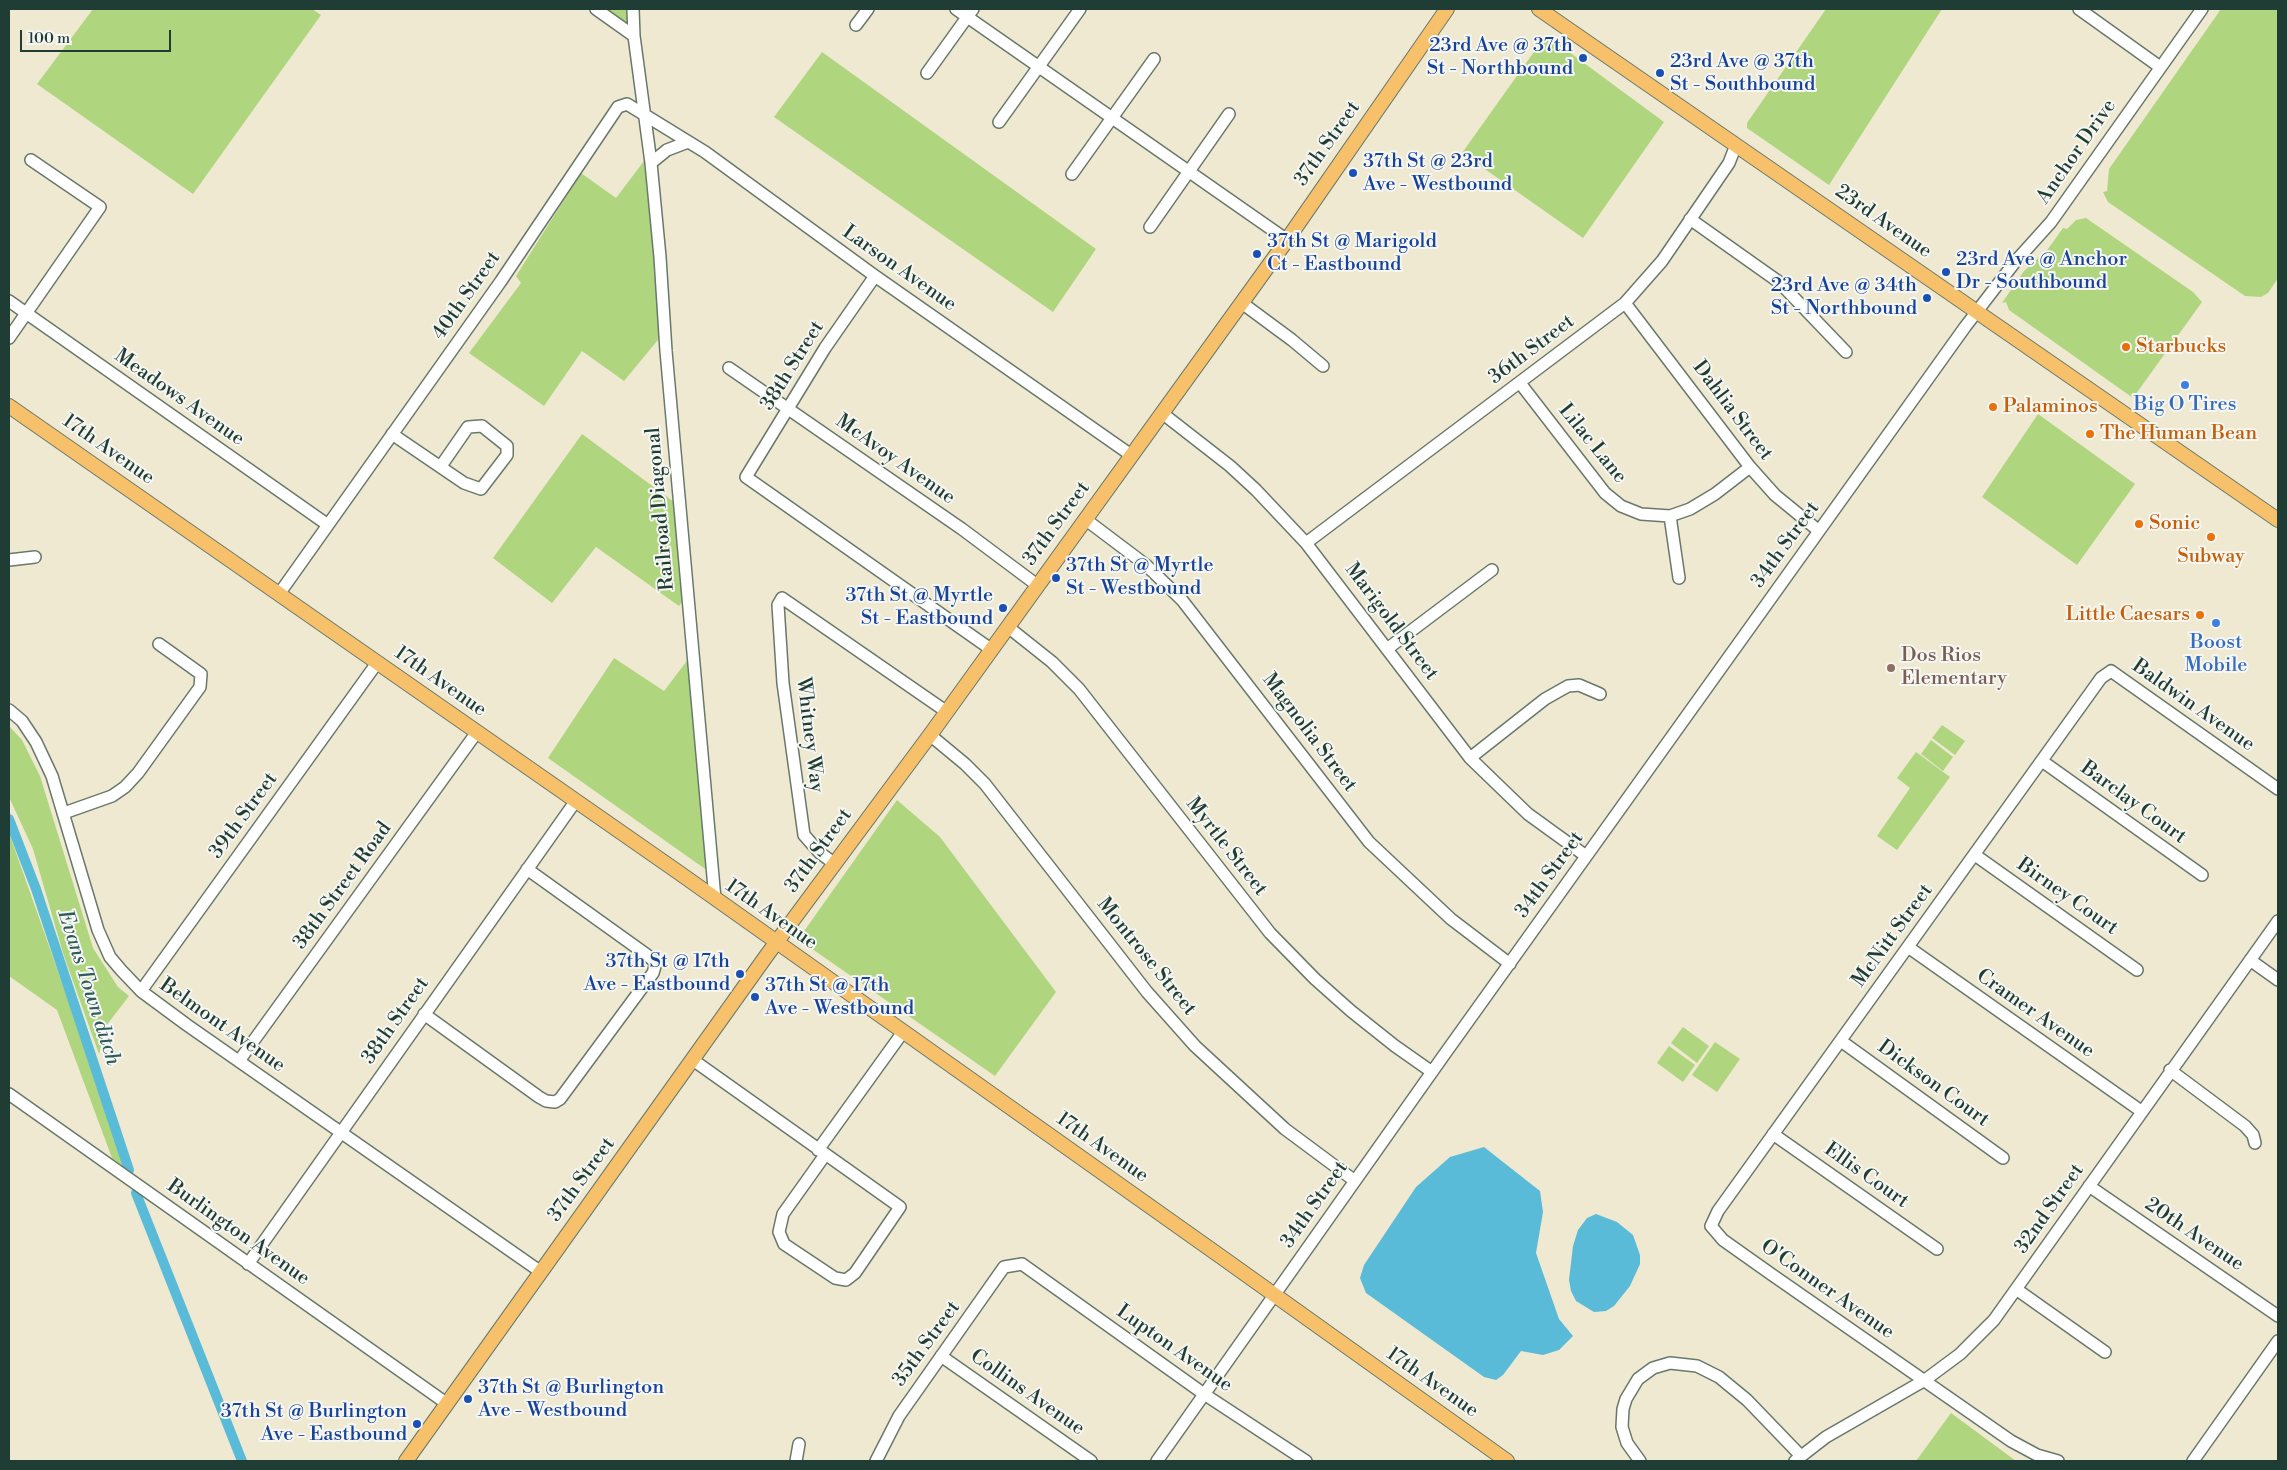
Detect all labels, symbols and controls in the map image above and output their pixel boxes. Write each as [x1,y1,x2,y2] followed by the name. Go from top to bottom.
[22,20,174,52] scale bar
[28,29,70,48] text: 100 m
[1427,34,1573,81] place label: 23rd Ave @ 37th St - Northbound
[1670,50,1815,97] place label: 23rd Ave @ 37th St - Southbound
[1577,52,1589,64] marker: 23rd Ave @ 37th St - Northbound
[1654,67,1666,79] marker: 23rd Ave @ 37th St - Southbound
[2032,95,2122,209] street label: Anchor Drive
[1290,97,1366,191] street label: 37th Street
[1363,150,1512,197] place label: 37th St @ 23rd Ave - Westbound
[1347,167,1359,179] marker: 37th St @ 23rd Ave - Westbound
[1830,180,1936,264] street label: 23rd Avenue
[837,221,961,317] street label: Larson Avenue
[1267,230,1437,277] place label: 37th St @ Marigold Ct - Eastbound
[428,247,506,345] street label: 40th Street
[1251,248,1263,260] marker: 37th St @ Marigold Ct - Eastbound
[1956,248,2127,295] place label: 23rd Ave @ Anchor Dr - Southbound
[1940,266,1952,278] marker: 23rd Ave @ Anchor Dr - Southbound
[1771,274,1917,321] place label: 23rd Ave @ 34th St - Northbound
[1921,292,1933,304] marker: 23rd Ave @ 34th St - Northbound
[1485,310,1579,390] street label: 36th Street
[756,317,830,415] street label: 38th Street
[2136,335,2226,359] place label: Starbucks
[2120,341,2132,353] marker: Starbucks
[109,344,249,452] street label: Meadows Avenue
[1687,356,1777,466] street label: Dahlia Street
[2179,379,2191,391] marker: Big O Tires
[2134,393,2236,417] place label: Big O Tires
[2003,395,2098,419] place label: Palaminos
[1553,399,1631,489] street label: Lilac Lane
[1987,401,1999,413] marker: Palaminos
[57,410,159,490] street label: 17th Avenue
[831,410,959,510] street label: McAvoy Avenue
[2100,422,2257,446] place label: The Human Bean
[642,426,680,592] street label: Railroad Diagonal
[2084,428,2096,440] marker: The Human Bean
[1018,477,1096,571] street label: 37th Street
[1747,497,1825,593] street label: 34th Street
[2149,512,2200,536] place label: Sonic
[2133,518,2145,530] marker: Sonic
[2205,531,2217,543] marker: Subway
[2177,545,2245,569] place label: Subway
[1066,554,1214,601] place label: 37th St @ Myrtle St - Westbound
[1339,559,1443,685] street label: Marigold Street
[1050,572,1062,584] marker: 37th St @ Myrtle St - Westbound
[845,584,993,631] place label: 37th St @ Myrtle St - Eastbound
[997,602,1009,614] marker: 37th St @ Myrtle St - Eastbound
[2066,603,2190,627] place label: Little Caesars
[2194,609,2206,621] marker: Little Caesars
[2210,617,2222,629] marker: Boost Mobile
[2185,631,2247,678] place label: Boost Mobile
[389,642,491,722] street label: 17th Avenue
[1901,644,2007,691] place label: Dos Rios Elementary
[2127,655,2259,757] street label: Baldwin Avenue
[1885,662,1897,674] marker: Dos Rios Elementary
[1257,669,1361,797] street label: Magnolia Street
[790,676,828,794] street label: Whitney Way
[2075,757,2191,849] street label: Barclay Court
[205,768,283,864] street label: 39th Street
[1180,793,1272,901] street label: Myrtle Street
[780,804,858,898] street label: 37th Street
[289,818,397,954] street label: 38th Street Road
[1511,827,1589,923] street label: 34th Street
[2012,853,2122,941] street label: Birney Court
[720,875,822,955] street label: 17th Avenue
[1848,880,1938,992] street label: McNitt Street
[1091,893,1201,1021] street label: Montrose Street
[51,907,125,1069] water label: Evans Town ditch
[584,950,730,997] place label: 37th St @ 17th Ave - Eastbound
[1971,964,2099,1064] street label: Cramer Avenue
[734,968,746,980] marker: 37th St @ 17th Ave - Eastbound
[357,973,435,1069] street label: 38th Street
[155,974,289,1078] street label: Belmont Avenue
[765,974,914,1021] place label: 37th St @ 17th Ave - Westbound
[749,991,761,1003] marker: 37th St @ 17th Ave - Westbound
[1872,1035,1994,1133] street label: Dickson Court
[1051,1108,1153,1188] street label: 17th Avenue
[543,1133,621,1227] street label: 37th Street
[1819,1138,1913,1214] street label: Ellis Court
[1276,1157,1354,1253] street label: 34th Street
[2010,1159,2090,1259] street label: 32nd Street
[162,1175,314,1291] street label: Burlington Avenue
[2140,1193,2248,1277] street label: 20th Avenue
[1756,1235,1898,1345] street label: O'Conner Avenue
[888,1297,966,1391] street label: 35th Street
[1111,1300,1237,1398] street label: Lupton Avenue
[1381,1343,1483,1423] street label: 17th Avenue
[965,1345,1089,1441] street label: Collins Avenue
[478,1376,664,1423] place label: 37th St @ Burlington Ave - Westbound
[462,1393,474,1405] marker: 37th St @ Burlington Ave - Westbound
[221,1400,407,1447] place label: 37th St @ Burlington Ave - Eastbound
[411,1418,423,1430] marker: 37th St @ Burlington Ave - Eastbound

